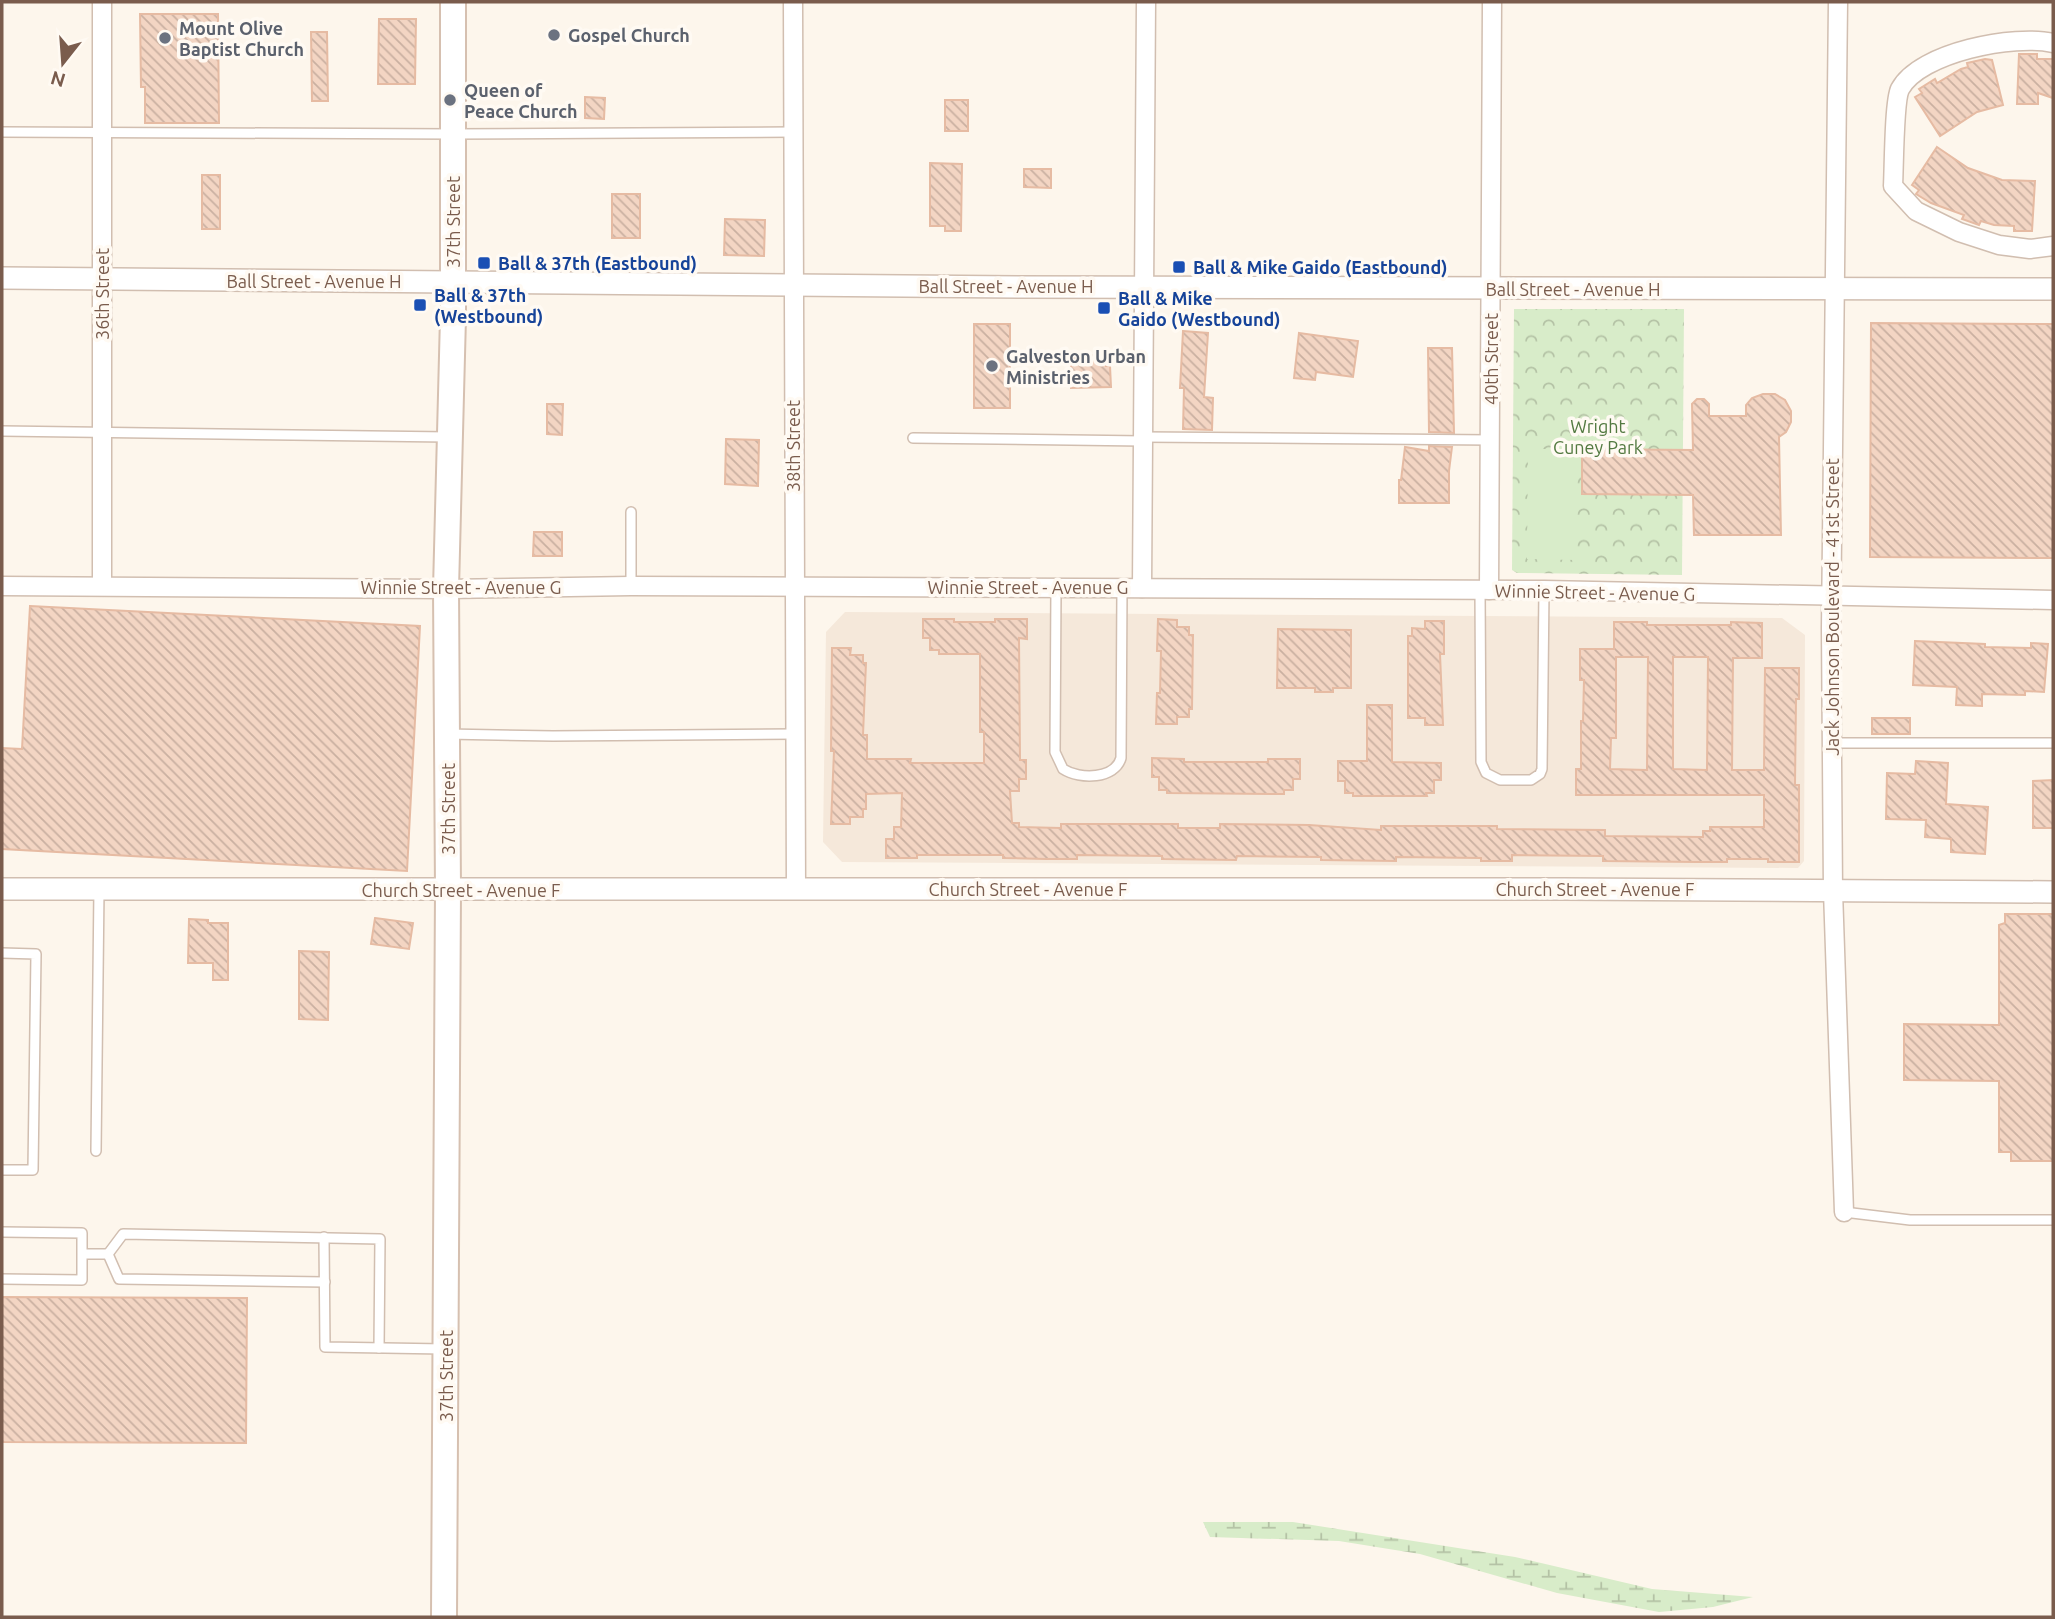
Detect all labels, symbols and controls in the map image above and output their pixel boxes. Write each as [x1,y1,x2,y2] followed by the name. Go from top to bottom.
[179,18,304,59] place label: Mount Olive Baptist Church
[568,25,690,45] place label: Gospel Church
[546,27,562,43] marker: Gospel Church
[28,28,98,98] north arrow
[157,30,173,46] marker: Mount Olive Baptist Church
[48,67,68,92] text: N
[464,80,578,121] place label: Queen of Peace Church
[442,92,458,108] marker: Queen of Peace Church
[443,176,463,268] street label: 37th Street
[92,248,112,340] street label: 36th Street
[498,253,697,274] place label: Ball & 37th (Eastbound)
[476,255,492,271] marker: Ball & 37th (Eastbound)
[1193,257,1447,278] place label: Ball & Mike Gaido (Eastbound)
[1171,259,1187,275] marker: Ball & Mike Gaido (Eastbound)
[226,271,402,291] street label: Ball Street - Avenue H
[918,276,1094,296] street label: Ball Street - Avenue H
[1485,279,1661,299] street label: Ball Street - Avenue H
[434,285,543,327] place label: Ball & 37th (Westbound)
[1118,288,1280,330] place label: Ball & Mike Gaido (Westbound)
[412,297,428,313] marker: Ball & 37th (Westbound)
[1096,300,1112,316] marker: Ball & Mike Gaido (Westbound)
[1481,313,1501,405] street label: 40th Street
[1006,346,1146,387] place label: Galveston Urban Ministries
[984,358,1000,374] marker: Galveston Urban Ministries
[783,400,803,492] street label: 38th Street
[1553,416,1643,457] park label: Wright Cuney Park
[1822,458,1842,756] street label: Jack Johnson Boulevard - 41st Street
[361,577,561,597] street label: Winnie Street - Avenue G
[928,577,1128,597] street label: Winnie Street - Avenue G
[1494,580,1696,604] street label: Winnie Street - Avenue G
[438,763,458,855] street label: 37th Street
[928,879,1128,899] street label: Church Street - Avenue F
[1495,879,1695,899] street label: Church Street - Avenue F
[361,880,561,900] street label: Church Street - Avenue F
[436,1330,456,1422] street label: 37th Street

